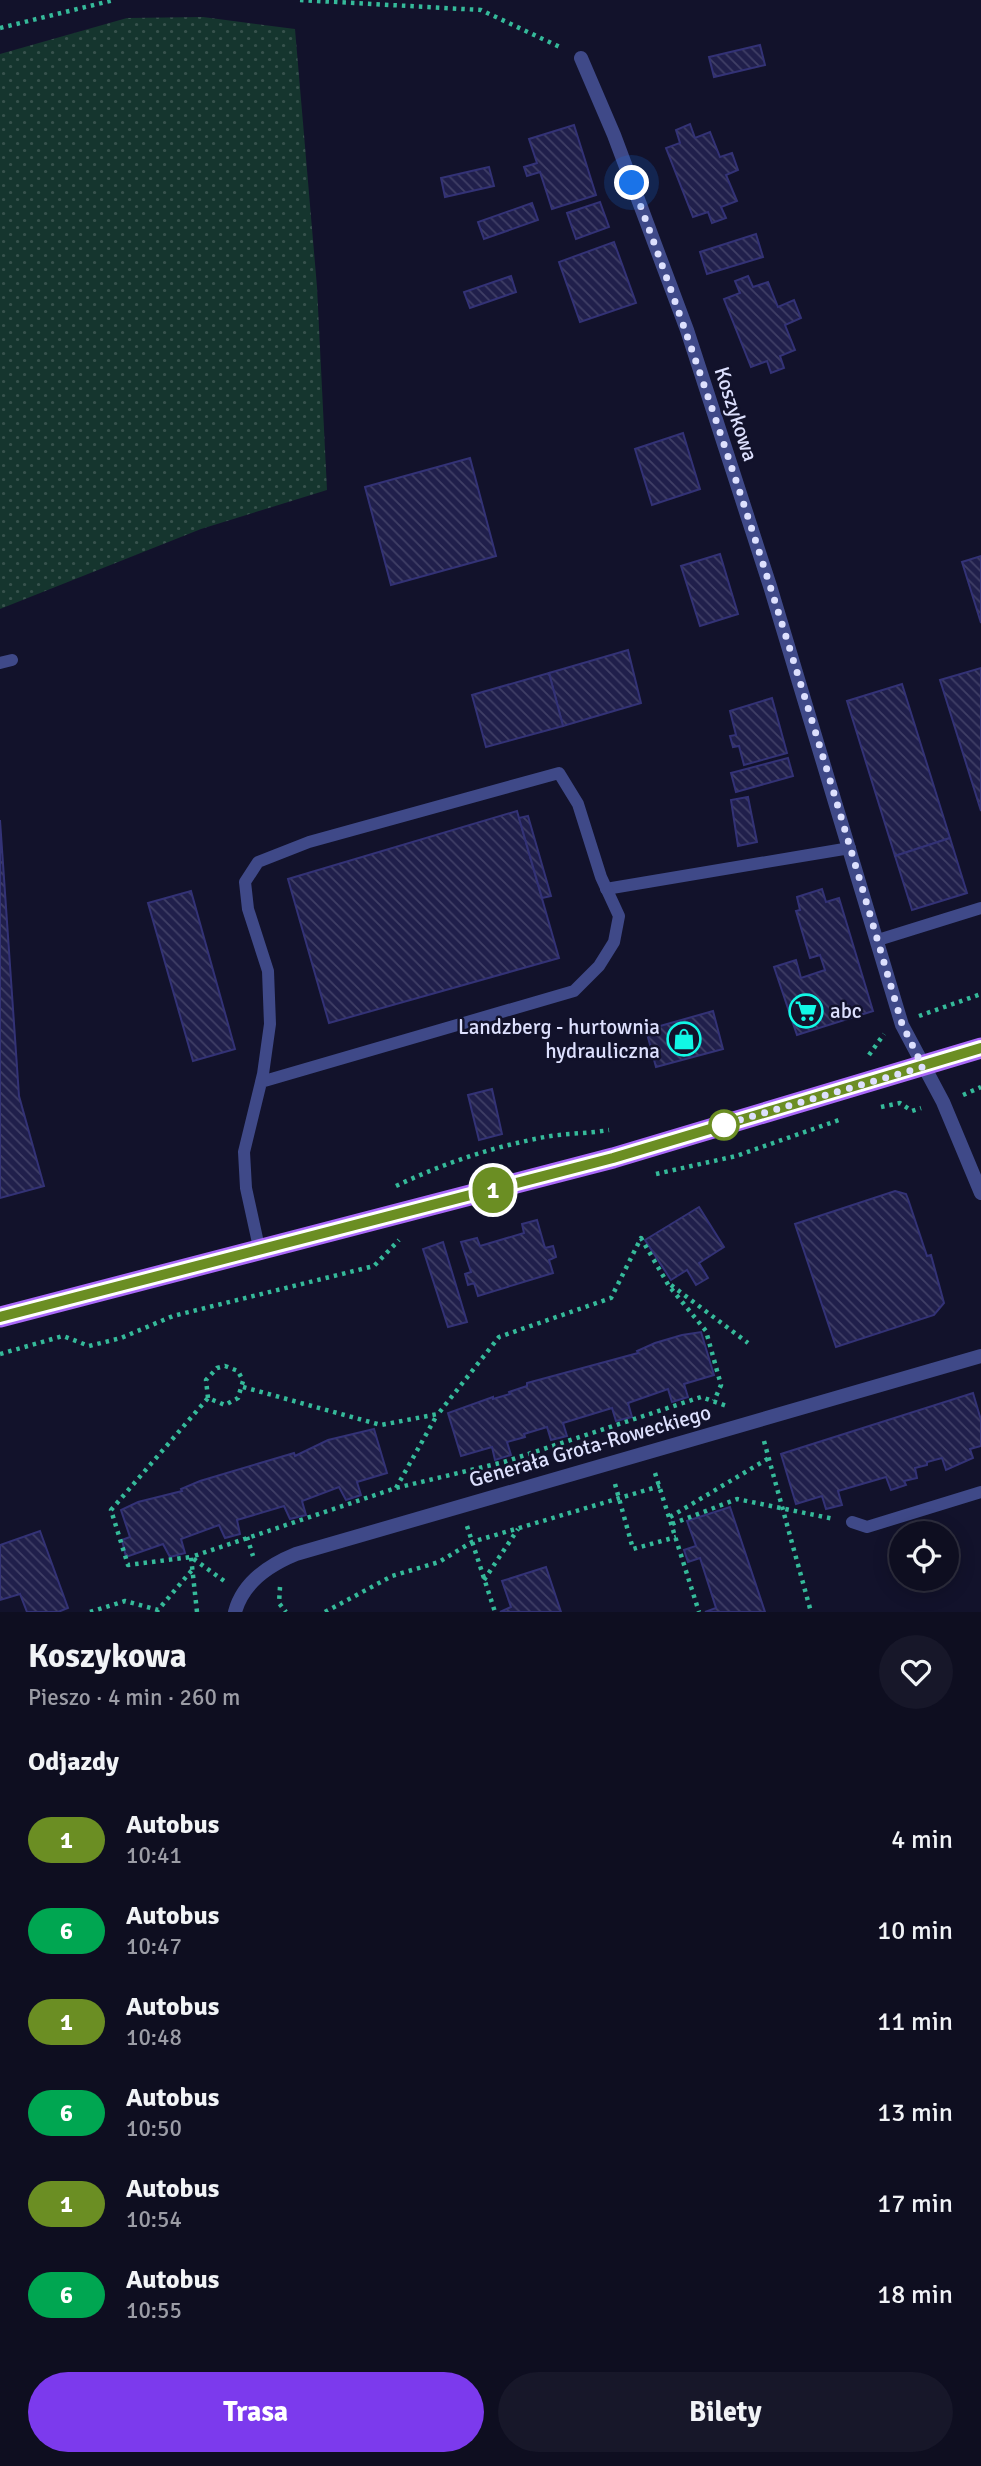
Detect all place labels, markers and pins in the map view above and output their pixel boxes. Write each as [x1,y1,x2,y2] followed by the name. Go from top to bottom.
[787,992,825,1030] supermarket icon: abc
[830,998,862,1024] place label: abc
[458,1014,660,1064] place label: Landzberg - hurtownia hydrauliczna
[665,1020,703,1058] shop icon: Landzberg - hurtownia hydrauliczna
[709,1110,739,1140] unlabelled marker

